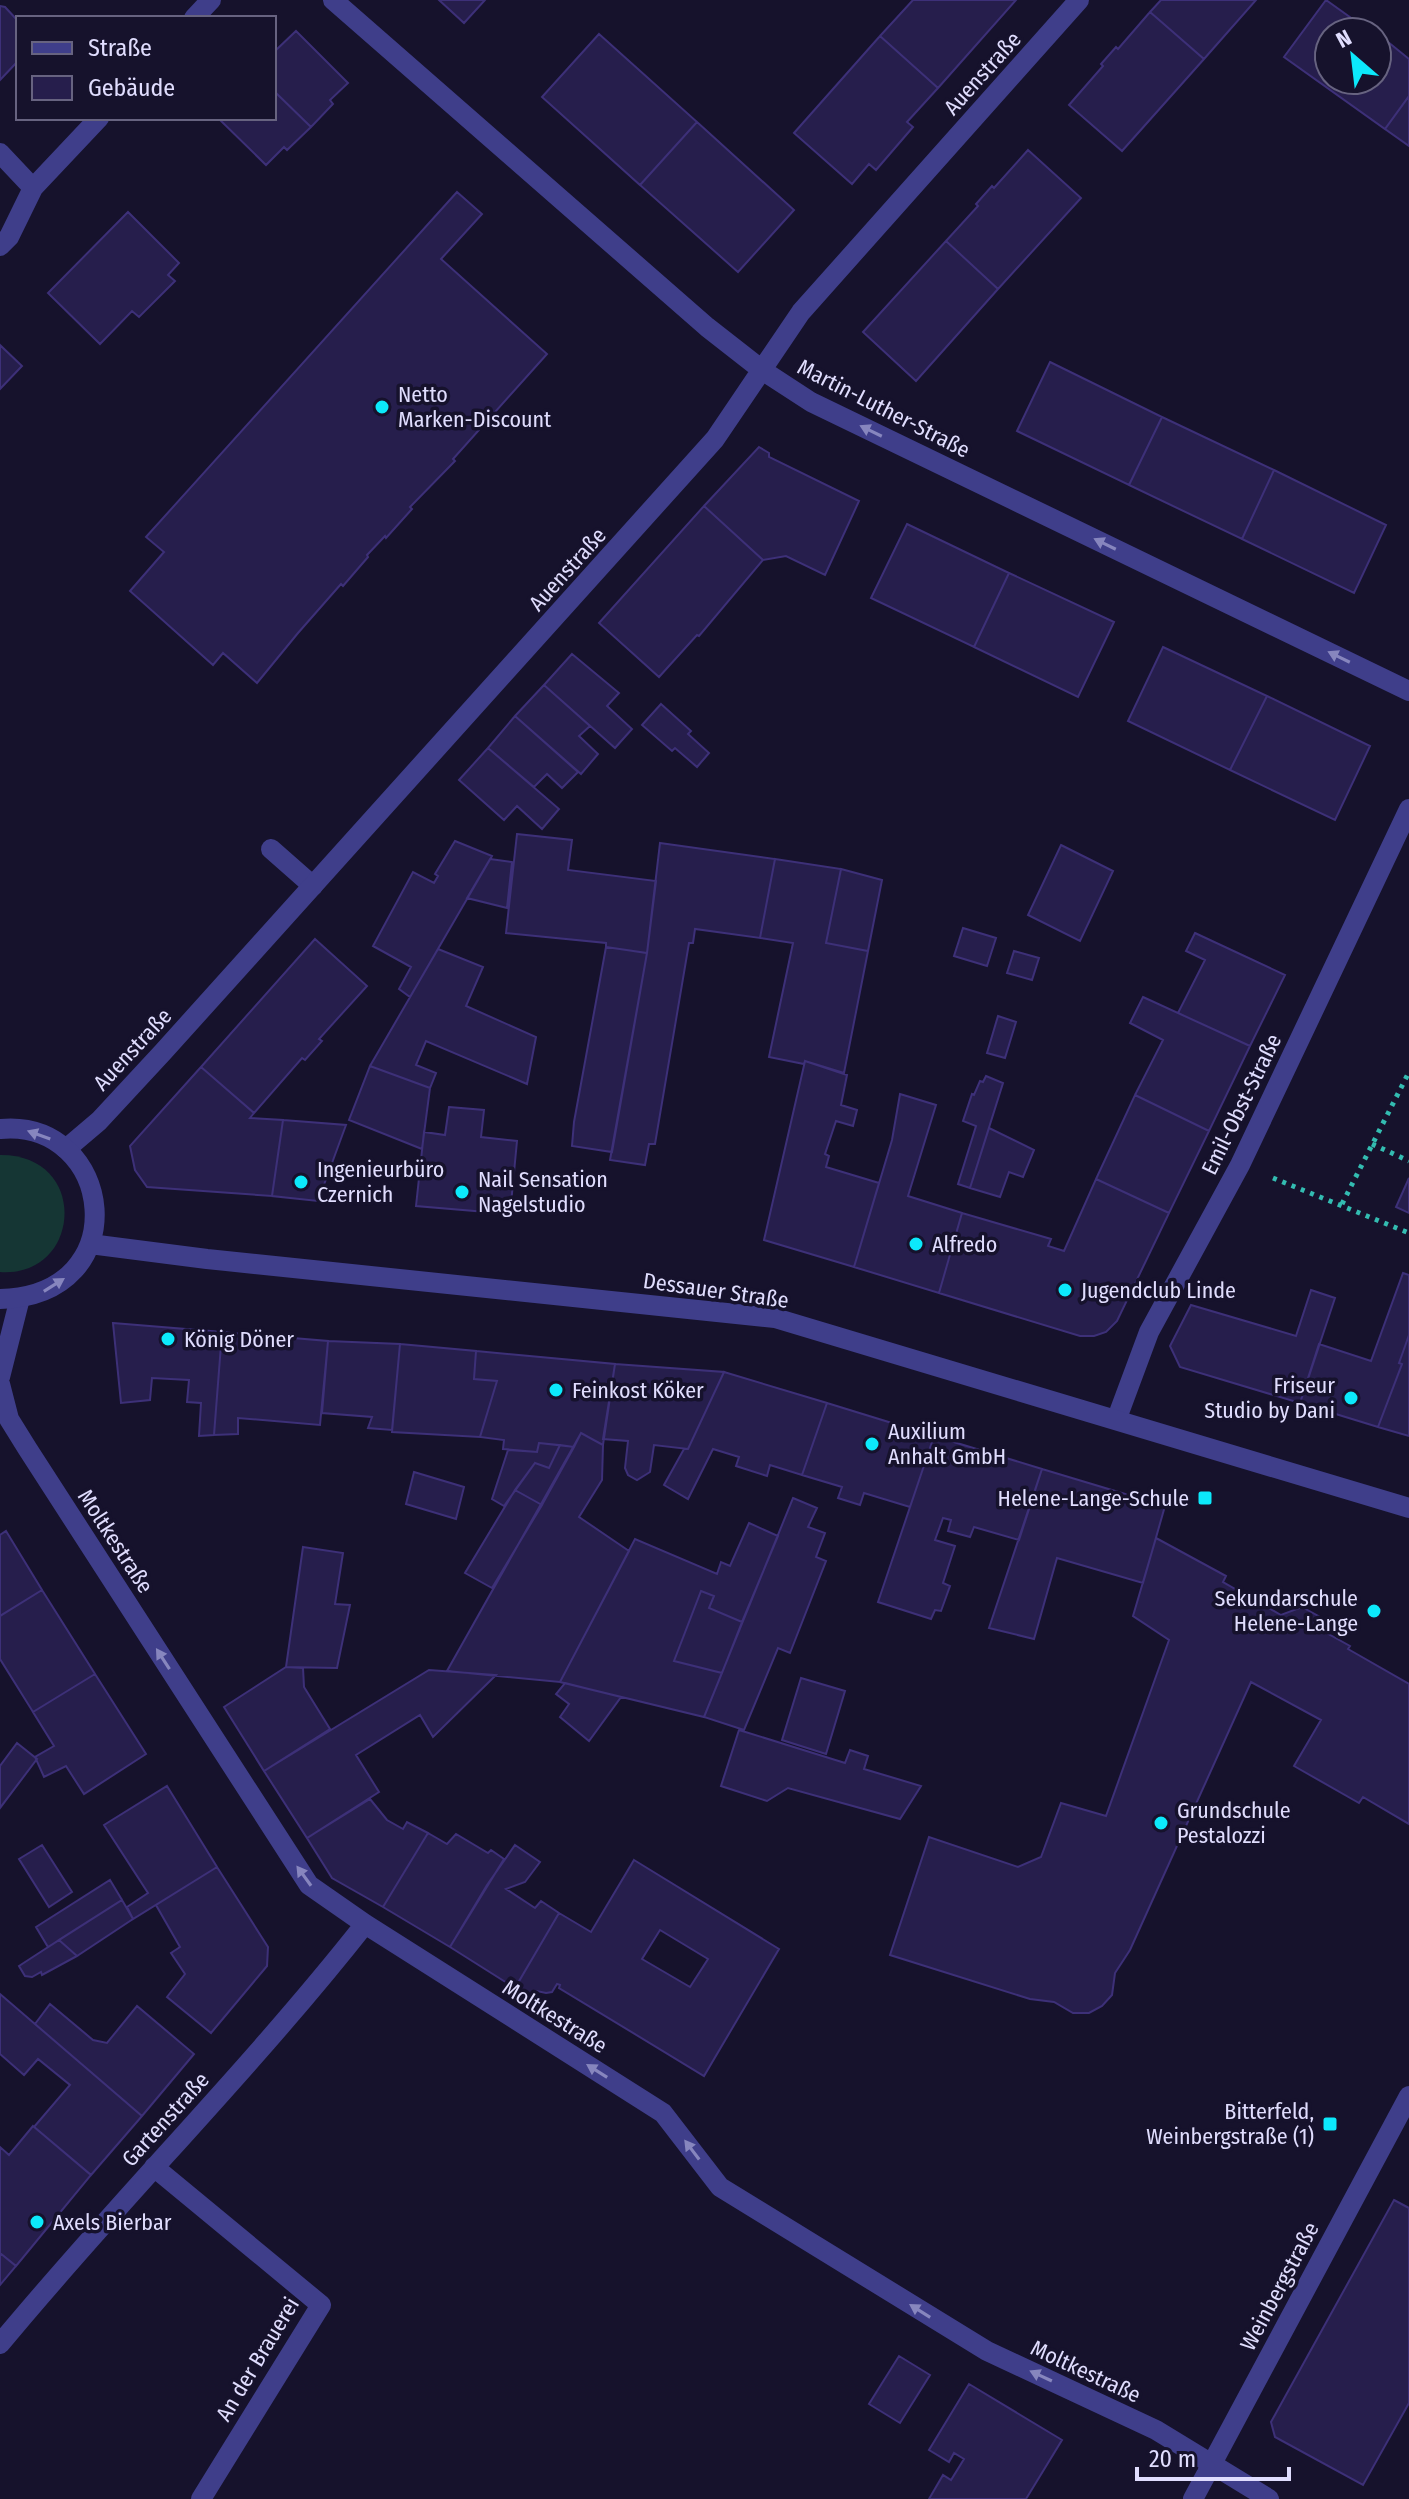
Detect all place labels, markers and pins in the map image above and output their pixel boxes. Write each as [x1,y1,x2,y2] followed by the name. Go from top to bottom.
[398,381,552,433] place label: Netto Marken-Discount
[373,398,391,416] marker: Netto Marken-Discount
[317,1156,444,1208] place label: Ingenieurbüro Czernich
[478,1166,608,1218] place label: Nail Sensation Nagelstudio
[292,1173,310,1191] marker: Ingenieurbüro Czernich
[453,1183,471,1201] marker: Nail Sensation Nagelstudio
[932,1231,997,1258] place label: Alfredo
[907,1235,925,1253] marker: Alfredo
[1081,1277,1236,1304] place label: Jugendclub Linde
[1056,1281,1074,1299] marker: Jugendclub Linde
[184,1326,294,1353] place label: König Döner
[159,1330,177,1348] marker: König Döner
[1204,1372,1335,1424] place label: Friseur Studio by Dani
[572,1377,704,1404] place label: Feinkost Köker
[547,1381,565,1399] marker: Feinkost Köker
[1342,1389,1360,1407] marker: Friseur Studio by Dani
[888,1418,1006,1470] place label: Auxilium Anhalt GmbH
[863,1435,881,1453] marker: Auxilium Anhalt GmbH
[998,1485,1189,1512] place label: Helene-Lange-Schule
[1196,1489,1214,1507] marker: Helene-Lange-Schule
[1215,1585,1358,1637] place label: Sekundarschule Helene-Lange
[1365,1602,1383,1620] marker: Sekundarschule Helene-Lange
[1177,1797,1291,1849] place label: Grundschule Pestalozzi
[1152,1814,1170,1832] marker: Grundschule Pestalozzi
[1146,2098,1314,2150] place label: Bitterfeld, Weinbergstraße (1)
[1321,2115,1339,2133] marker: Bitterfeld, Weinbergstraße (1)
[53,2209,172,2236] place label: Axels Bierbar
[28,2213,46,2231] marker: Axels Bierbar

